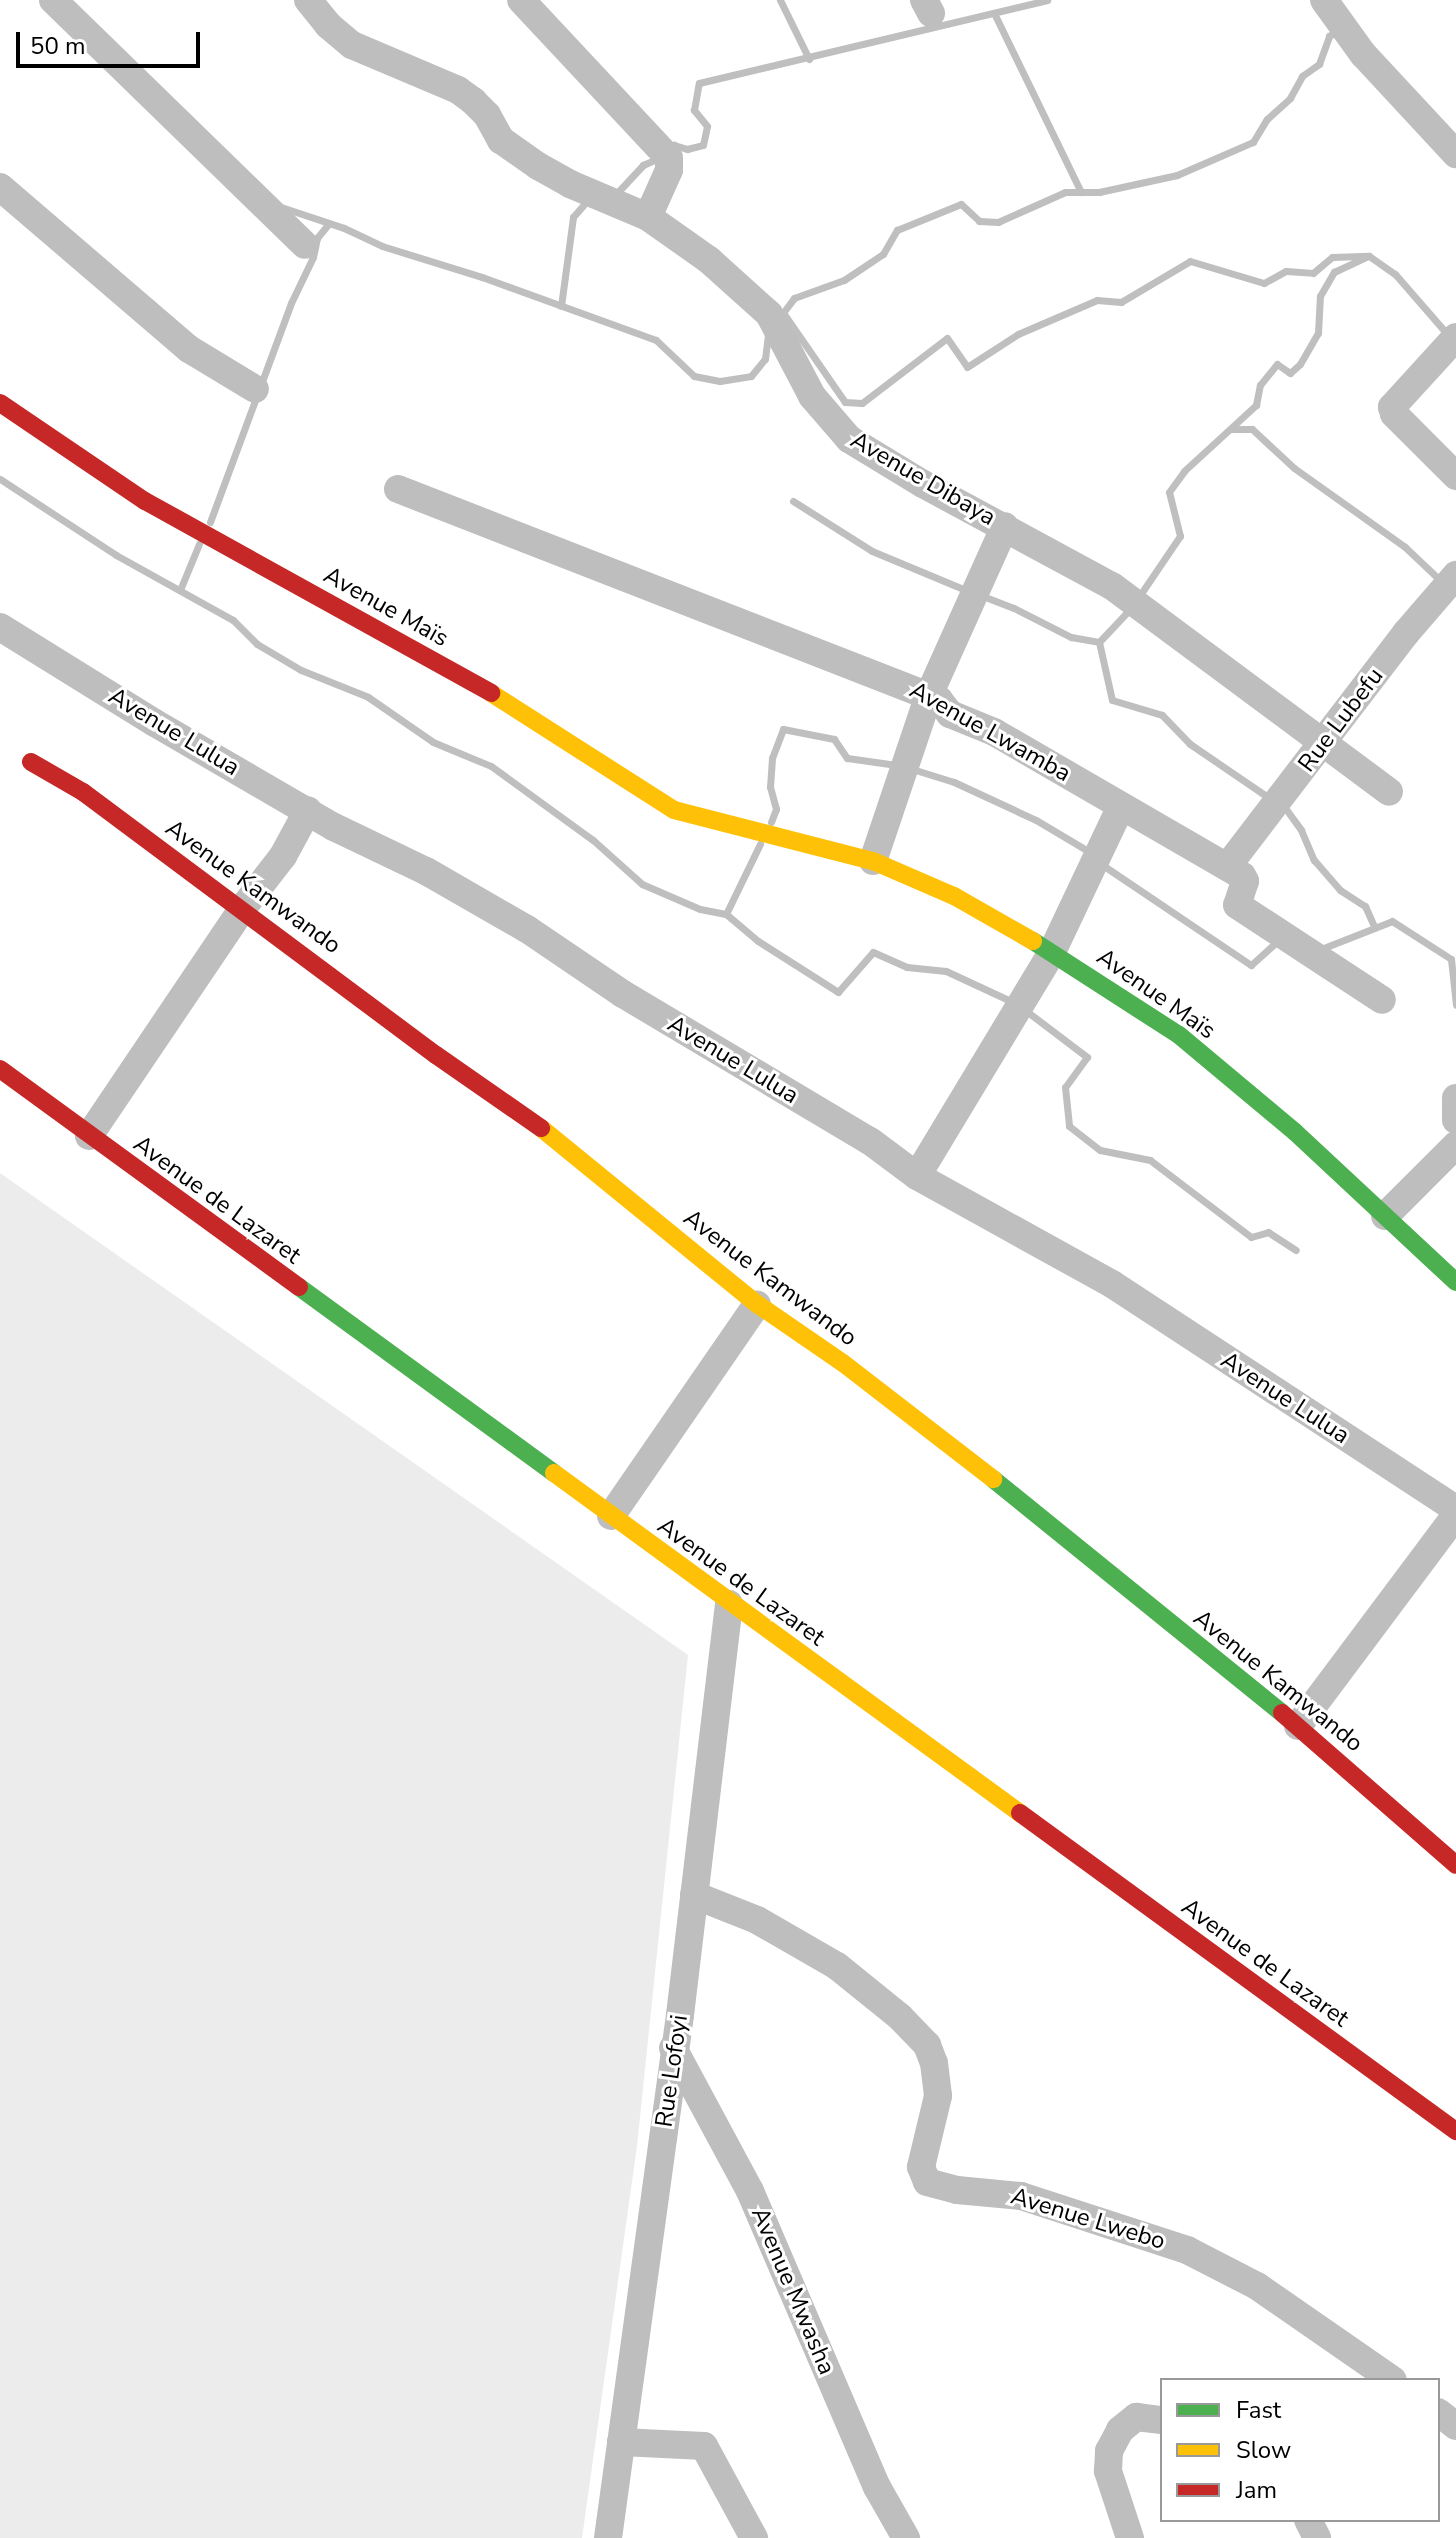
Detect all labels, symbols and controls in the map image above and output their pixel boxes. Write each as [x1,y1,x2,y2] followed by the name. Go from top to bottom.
[20,16,204,66] scale bar
[30,30,86,62] text: 50 m
[845,426,1001,532] street label: Avenue Dibaya
[319,561,453,653] street label: Avenue Maïs
[1293,662,1389,778] street label: Rue Lubefu
[904,676,1076,788] street label: Avenue Lwamba
[103,682,245,782] street label: Avenue Lulua
[160,814,346,960] street label: Avenue Kamwando
[1091,943,1221,1045] street label: Avenue Maïs
[662,1010,804,1110] street label: Avenue Lulua
[128,1130,306,1270] street label: Avenue de Lazaret
[678,1203,862,1353] street label: Avenue Kamwando
[1215,1346,1355,1450] street label: Avenue Lulua
[652,1512,830,1652] street label: Avenue de Lazaret
[1187,1604,1369,1758] street label: Avenue Kamwando
[1176,1893,1354,2033] street label: Avenue de Lazaret
[650,2013,694,2129] street label: Rue Lofoyi
[1007,2182,1169,2256] street label: Avenue Lwebo
[745,2203,841,2379] street label: Avenue Mwasha
[1160,2378,1440,2522] legend
[1236,2394,1281,2426] text: Fast
[1236,2434,1291,2466] text: Slow
[1236,2474,1277,2506] text: Jam

